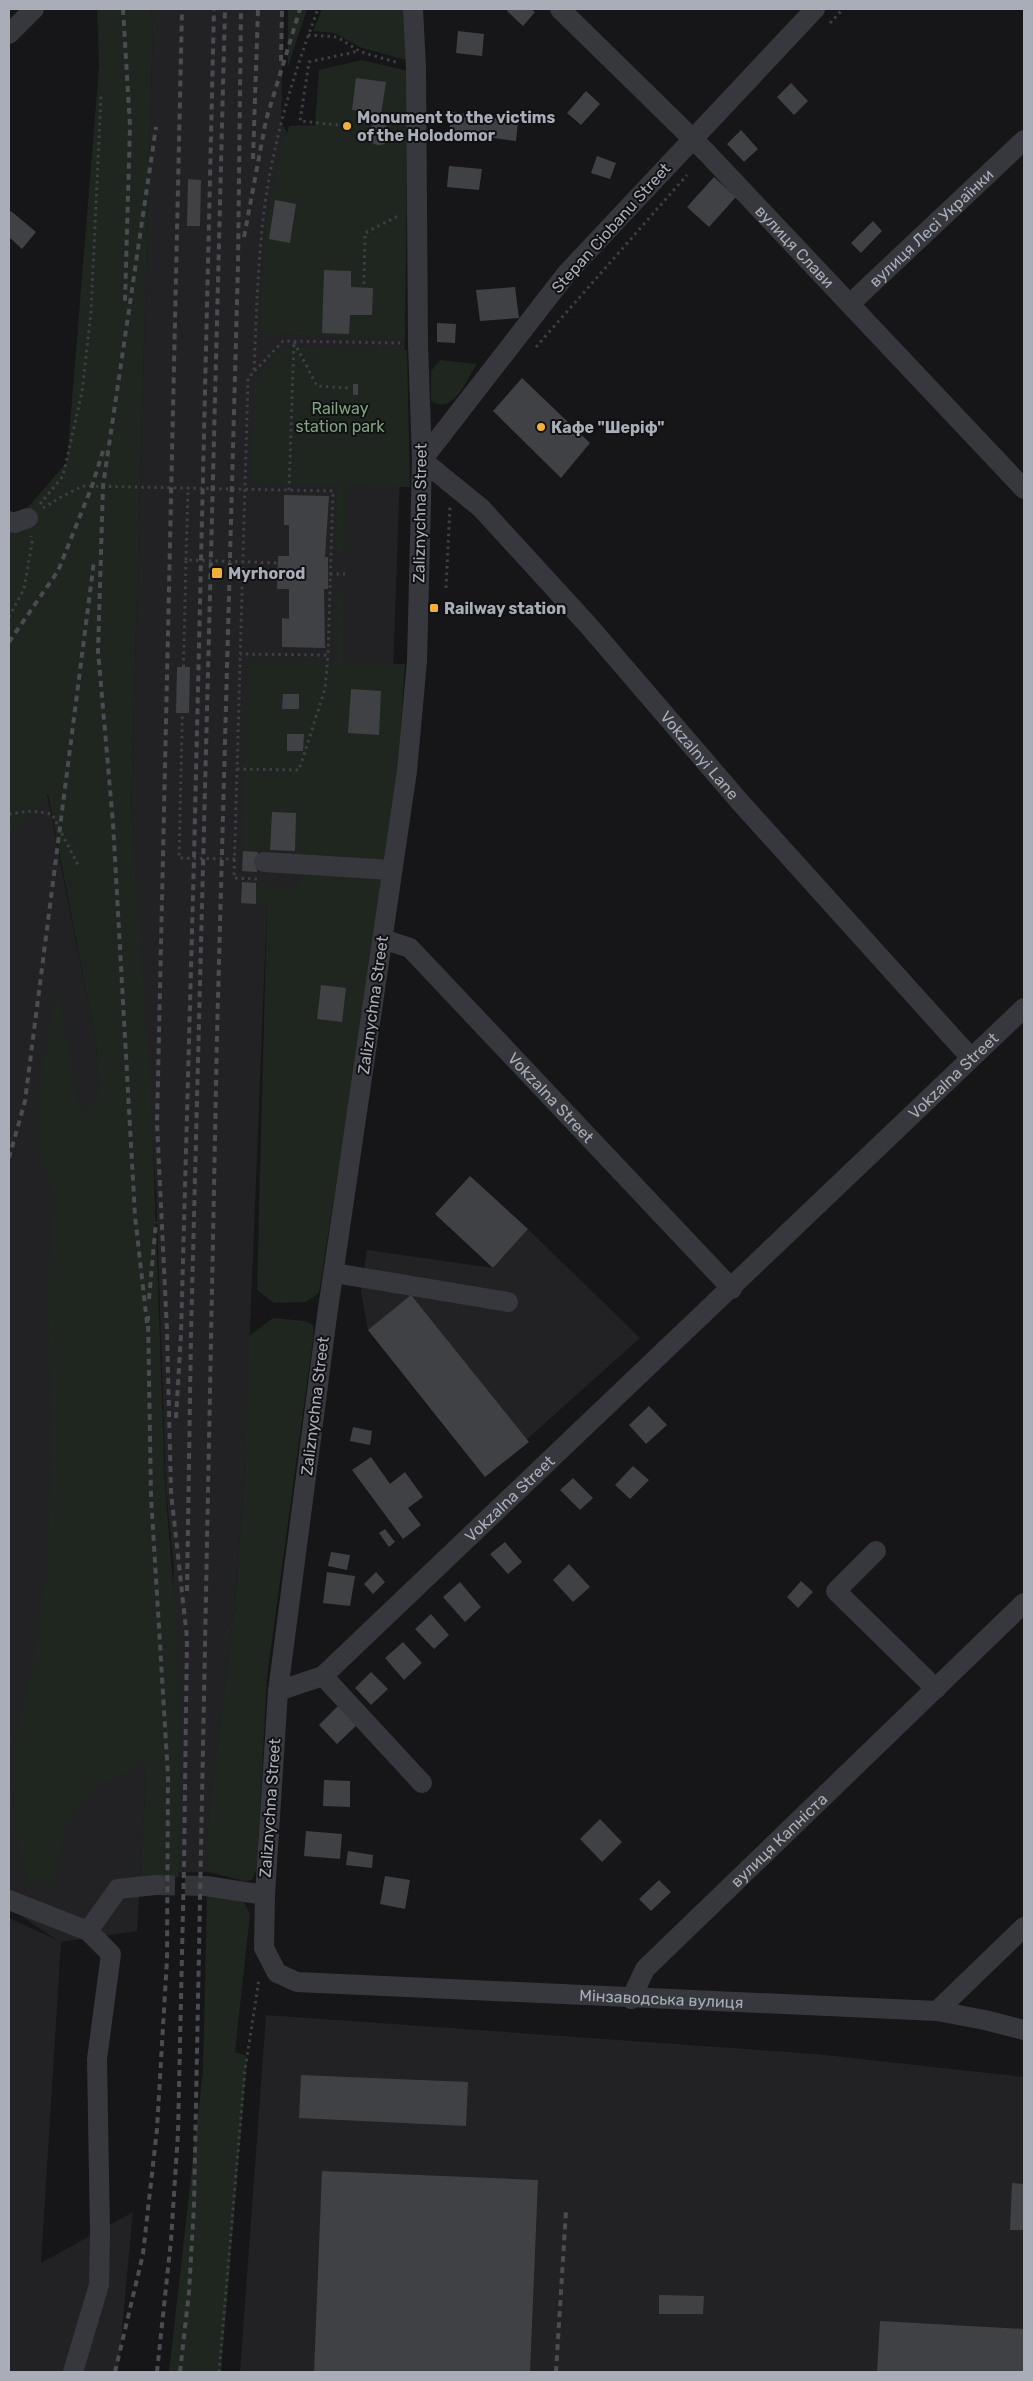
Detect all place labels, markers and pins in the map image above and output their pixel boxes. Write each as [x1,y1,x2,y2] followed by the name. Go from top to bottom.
[357,108,555,145] place label: Monument to the victims of the Holodomor
[341,120,353,132] marker: Monument to the victims of the Holodomor
[551,418,664,437] place label: Кафе "Шеріф"
[535,421,547,433] marker: Кафе "Шеріф"
[228,564,305,583] place label: Myrhorod
[210,566,224,580] marker: Myrhorod
[444,599,566,618] place label: Railway station
[428,602,440,614] marker: Railway station

